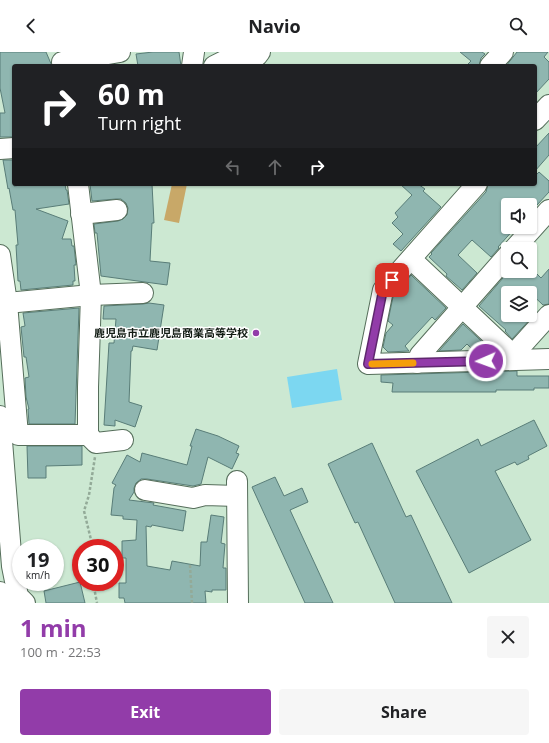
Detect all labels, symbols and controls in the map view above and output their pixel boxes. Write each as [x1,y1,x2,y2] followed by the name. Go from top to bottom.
[248,14,301,38] text: Navio
[20,15,42,37] icon: back
[507,15,529,37] icon: search
[98,75,165,113] text: 60 m
[32,80,84,132] icon: right
[98,111,181,135] text: Turn right
[222,156,244,178] icon: left
[264,156,286,178] icon: ahead
[306,156,328,178] icon: right
[501,198,537,322] map controls
[501,198,537,234] button: sound
[501,242,537,278] button: search
[375,263,409,297] pin
[381,269,403,291] icon: arrive
[501,286,537,322] button: layers
[94,325,248,340] place label: 鹿児島市立鹿児島商業高等学校
[251,328,261,338] marker: 鹿児島市立鹿児島商業高等学校
[465,340,507,382] position arrow
[72,539,124,591] speed limit sign: 30
[27,546,49,573] text: 19
[26,568,50,582] text: km/h
[20,611,87,644] text: 1 min
[487,616,529,658] button: close
[20,643,101,661] text: 100 m · 22:53
[20,689,271,735] button: Exit
[279,689,529,735] button: Share

